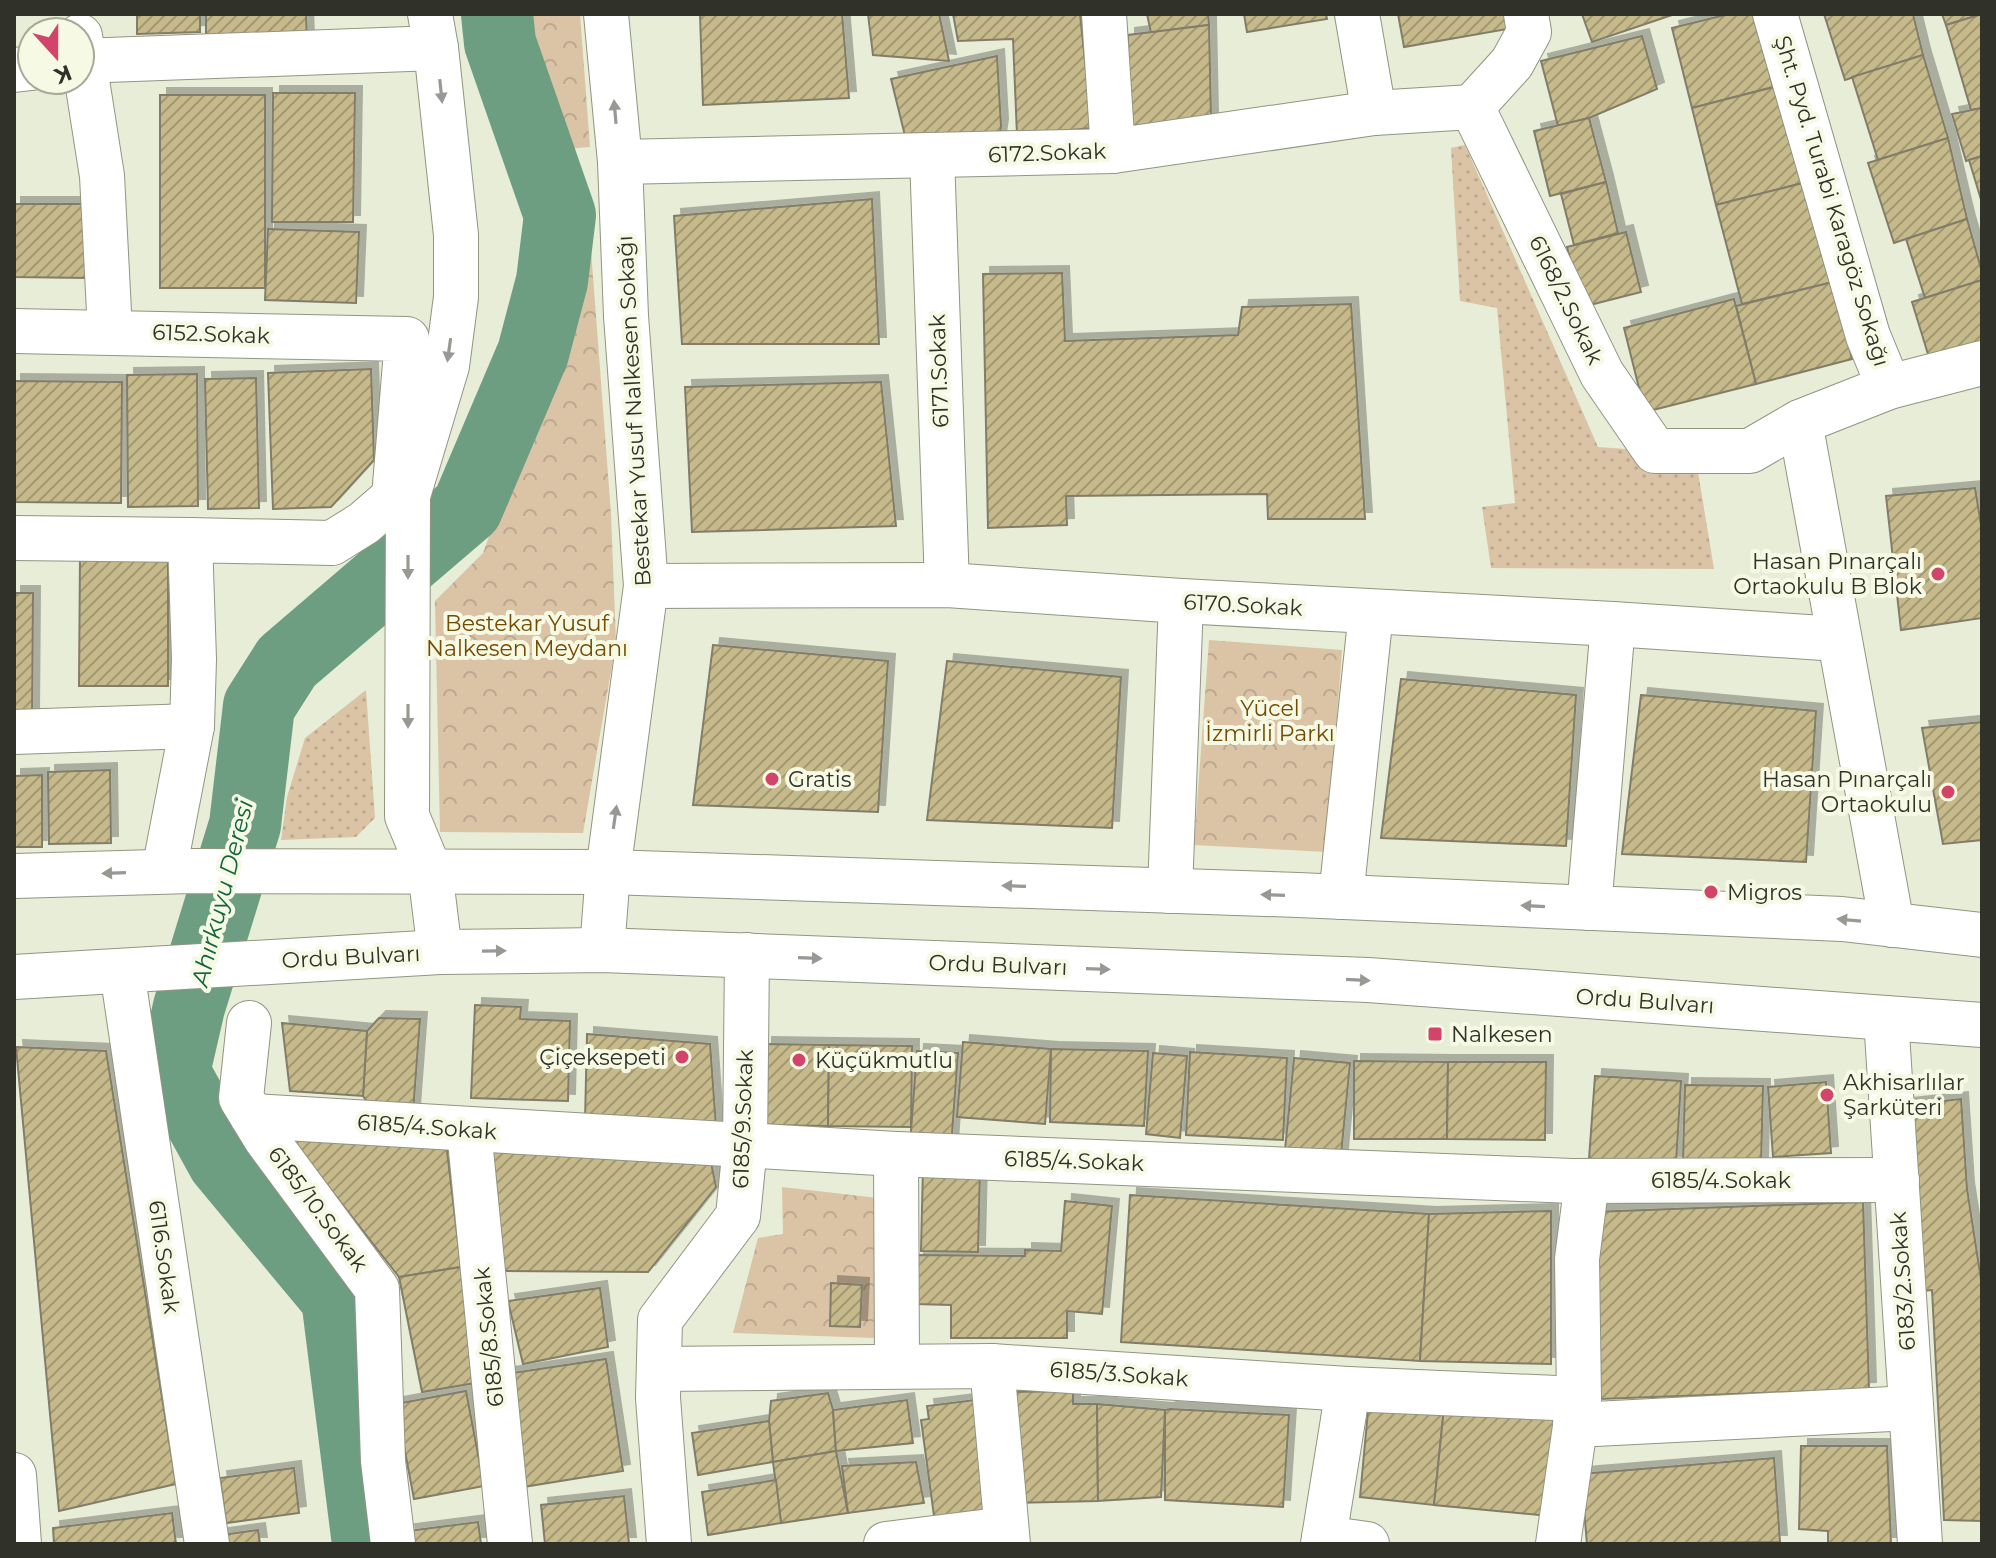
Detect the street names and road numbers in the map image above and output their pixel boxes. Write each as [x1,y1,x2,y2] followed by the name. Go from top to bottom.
[1769,32,1895,370] street label: Şht. Pyd. Turabi Karagöz Sokağı
[987,137,1107,169] street label: 6172.Sokak
[1523,231,1609,370] street label: 6168/2.Sokak
[611,235,657,587] street label: Bestekar Yusuf Nalkesen Sokağı
[923,313,954,428] street label: 6171.Sokak
[152,318,271,350] street label: 6152.Sokak
[1183,588,1304,622] street label: 6170.Sokak
[281,940,421,974] street label: Ordu Bulvarı
[928,949,1068,981] street label: Ordu Bulvarı
[1575,983,1715,1019] street label: Ordu Bulvarı
[727,1048,759,1189] street label: 6185/9.Sokak
[356,1109,499,1145] street label: 6185/4.Sokak
[262,1141,374,1277] street label: 6185/10.Sokak
[1004,1145,1145,1177] street label: 6185/4.Sokak
[1651,1167,1792,1194] street label: 6185/4.Sokak
[143,1199,185,1316] street label: 6116.Sokak
[1885,1210,1921,1351] street label: 6183/2.Sokak
[468,1265,510,1408] street label: 6185/8.Sokak
[1049,1356,1190,1392] street label: 6185/3.Sokak

